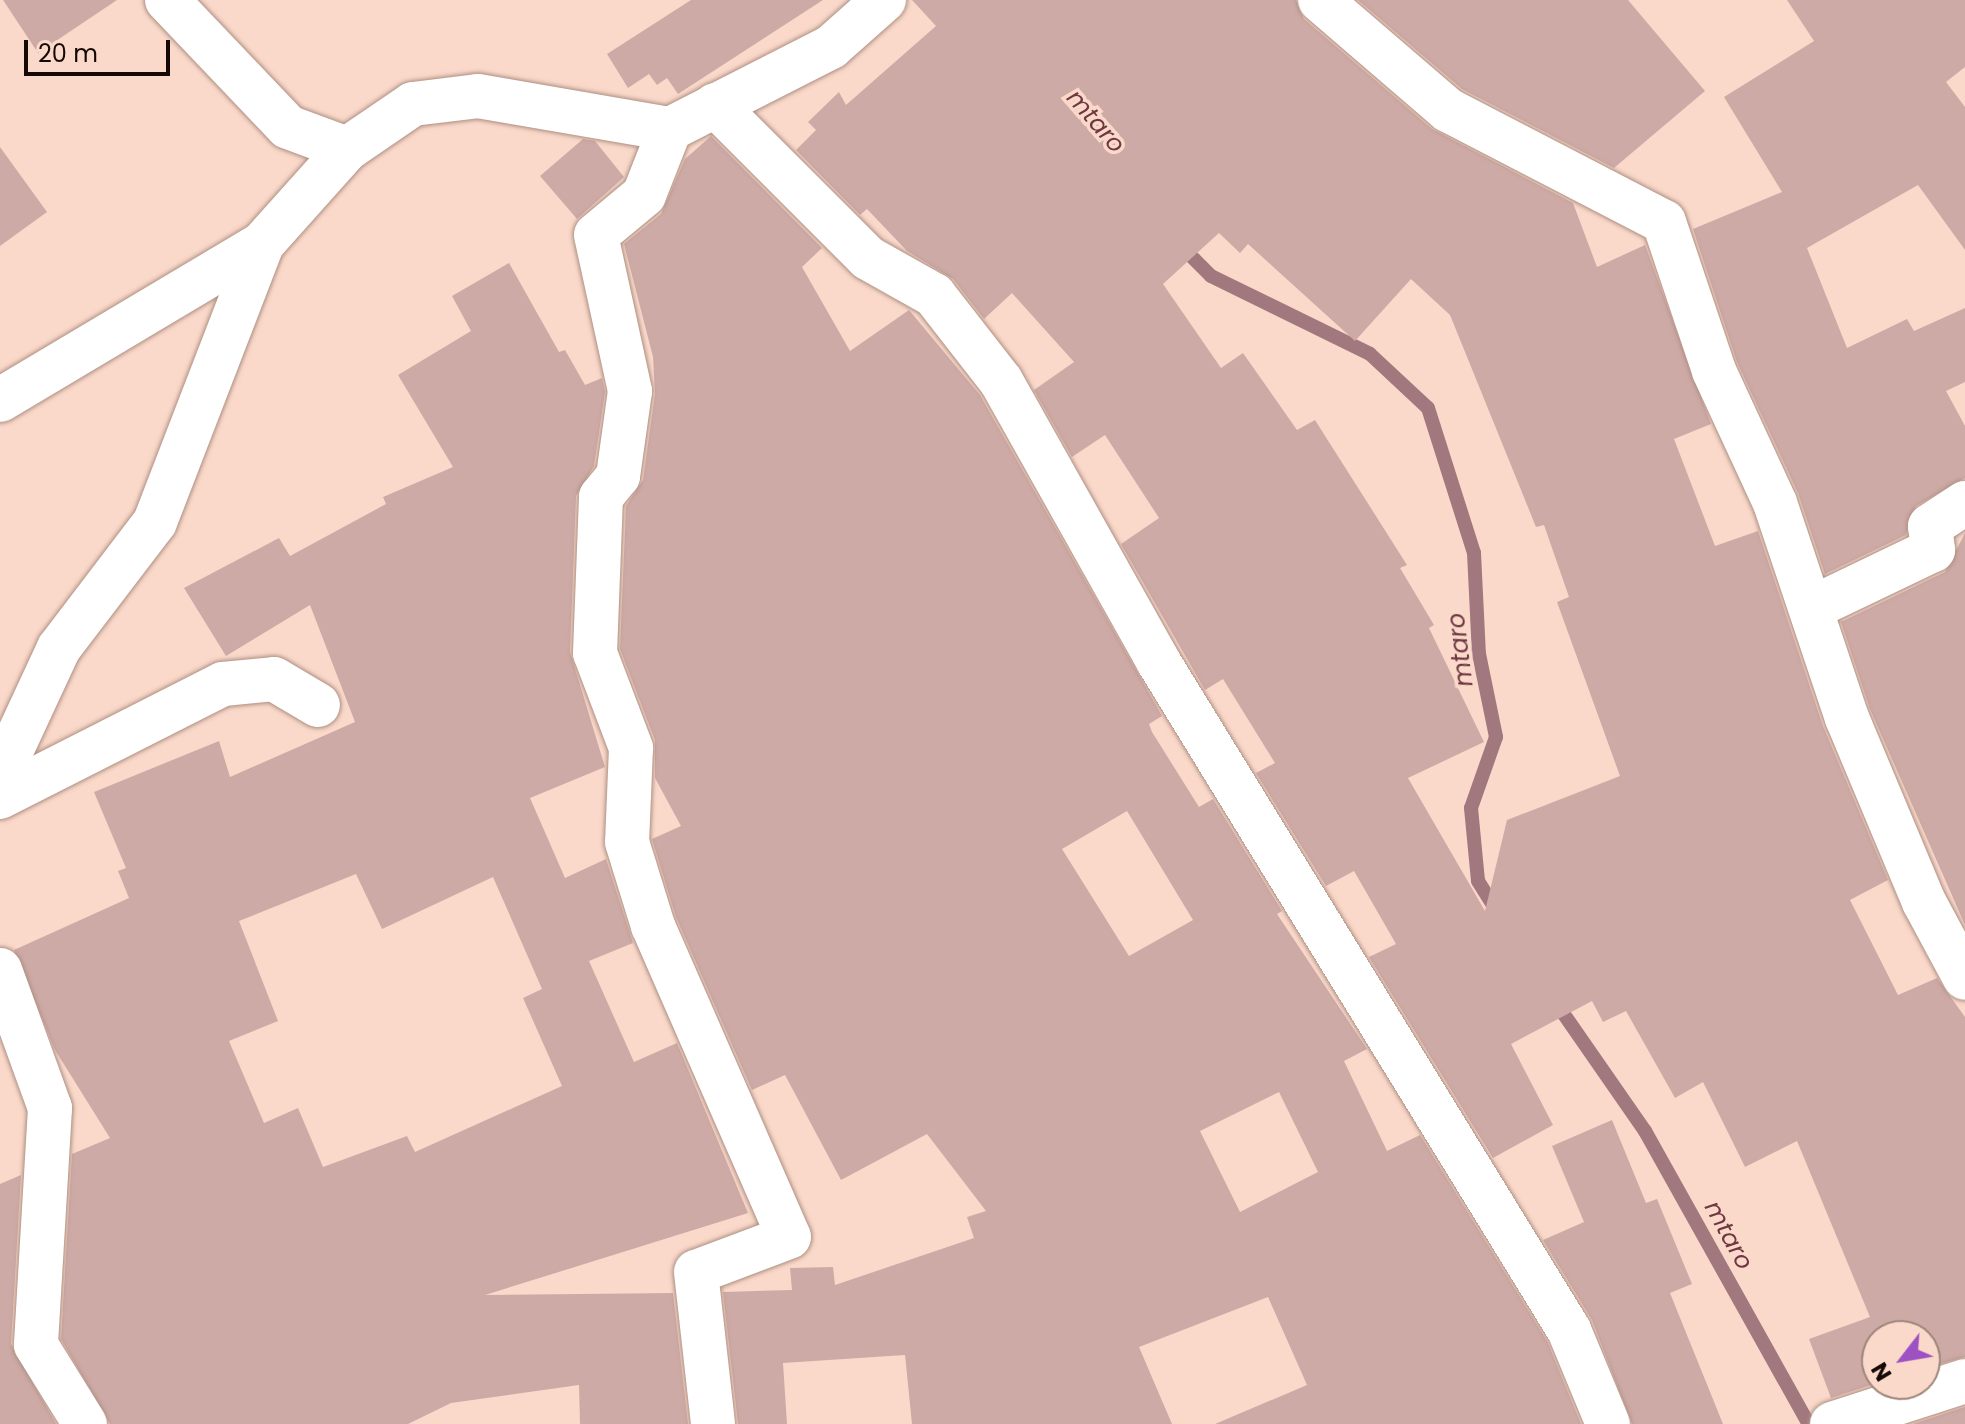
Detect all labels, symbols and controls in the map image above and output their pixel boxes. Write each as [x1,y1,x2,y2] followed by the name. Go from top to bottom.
[28,24,174,74] scale bar
[38,37,98,70] text: 20 m
[1061,84,1131,158] water label: mtaro
[1441,612,1479,688] water label: mtaro
[1698,1196,1760,1274] water label: mtaro
[1861,1320,1941,1400] north arrow
[1864,1357,1899,1387] text: N

